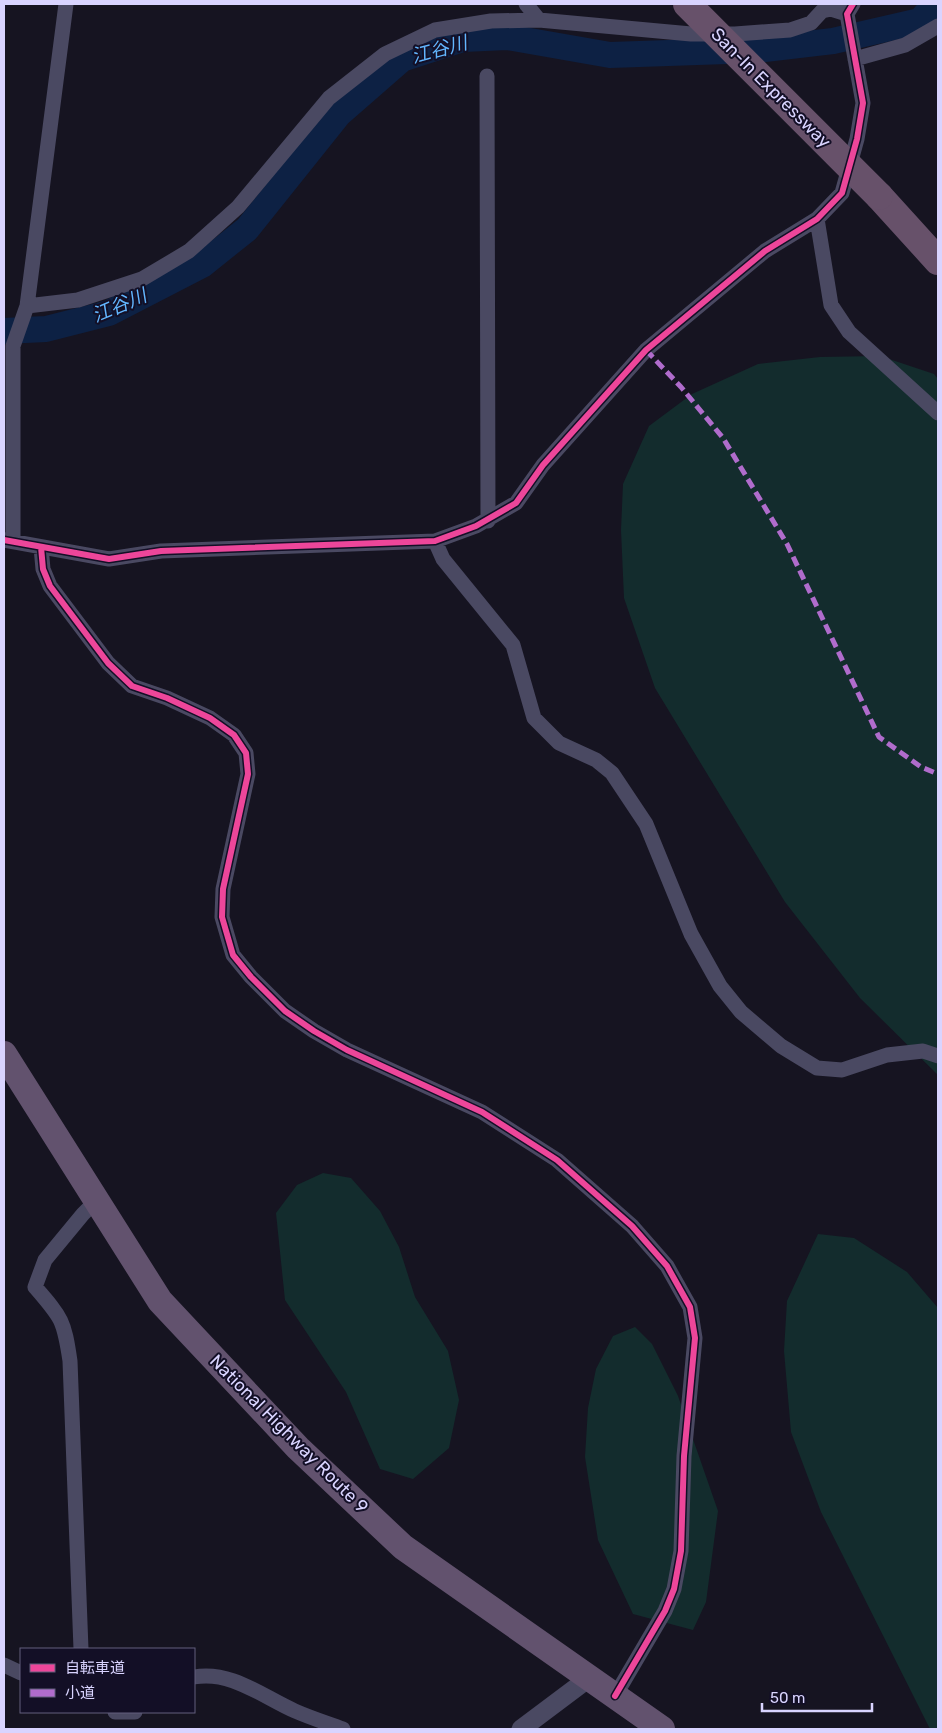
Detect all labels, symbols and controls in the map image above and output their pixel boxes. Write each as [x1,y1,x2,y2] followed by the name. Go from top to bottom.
[706,23,836,153] street label: San-In Expressway
[409,30,472,68] water label: 江谷川
[88,283,152,327] water label: 江谷川
[205,1350,373,1518] street label: National Highway Route 9
[20,1648,195,1713] legend
[65,1659,125,1677] text: 自転車道
[762,1680,872,1712] scale bar
[65,1684,95,1702] text: 小道
[770,1689,805,1707] text: 50 m

